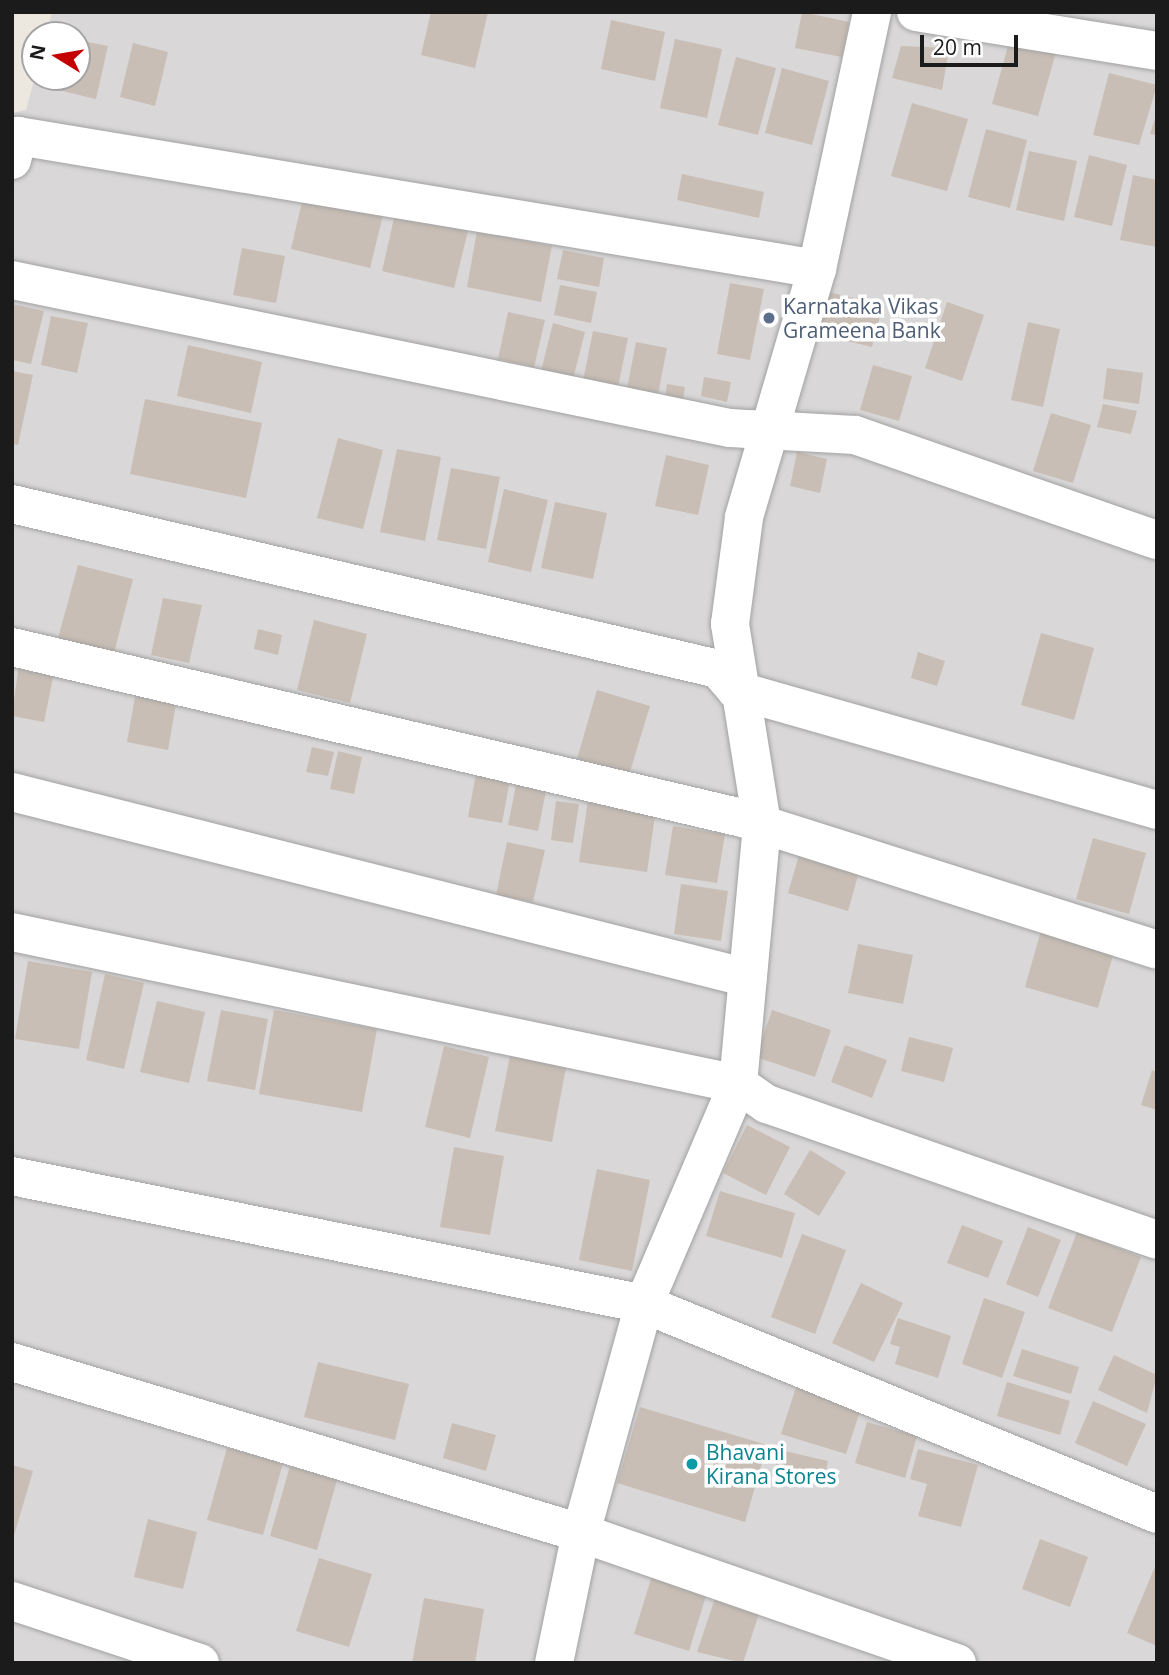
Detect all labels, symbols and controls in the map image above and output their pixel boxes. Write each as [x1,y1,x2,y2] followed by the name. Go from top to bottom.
[21,21,91,91] north arrow
[924,21,1022,65] scale bar
[933,33,982,61] text: 20 m
[23,42,52,62] text: N
[783,293,941,343] place label: Karnataka Vikas Grameena Bank
[761,310,777,326] marker: Karnataka Vikas Grameena Bank
[706,1439,836,1489] place label: Bhavani Kirana Stores
[684,1456,700,1472] marker: Bhavani Kirana Stores

